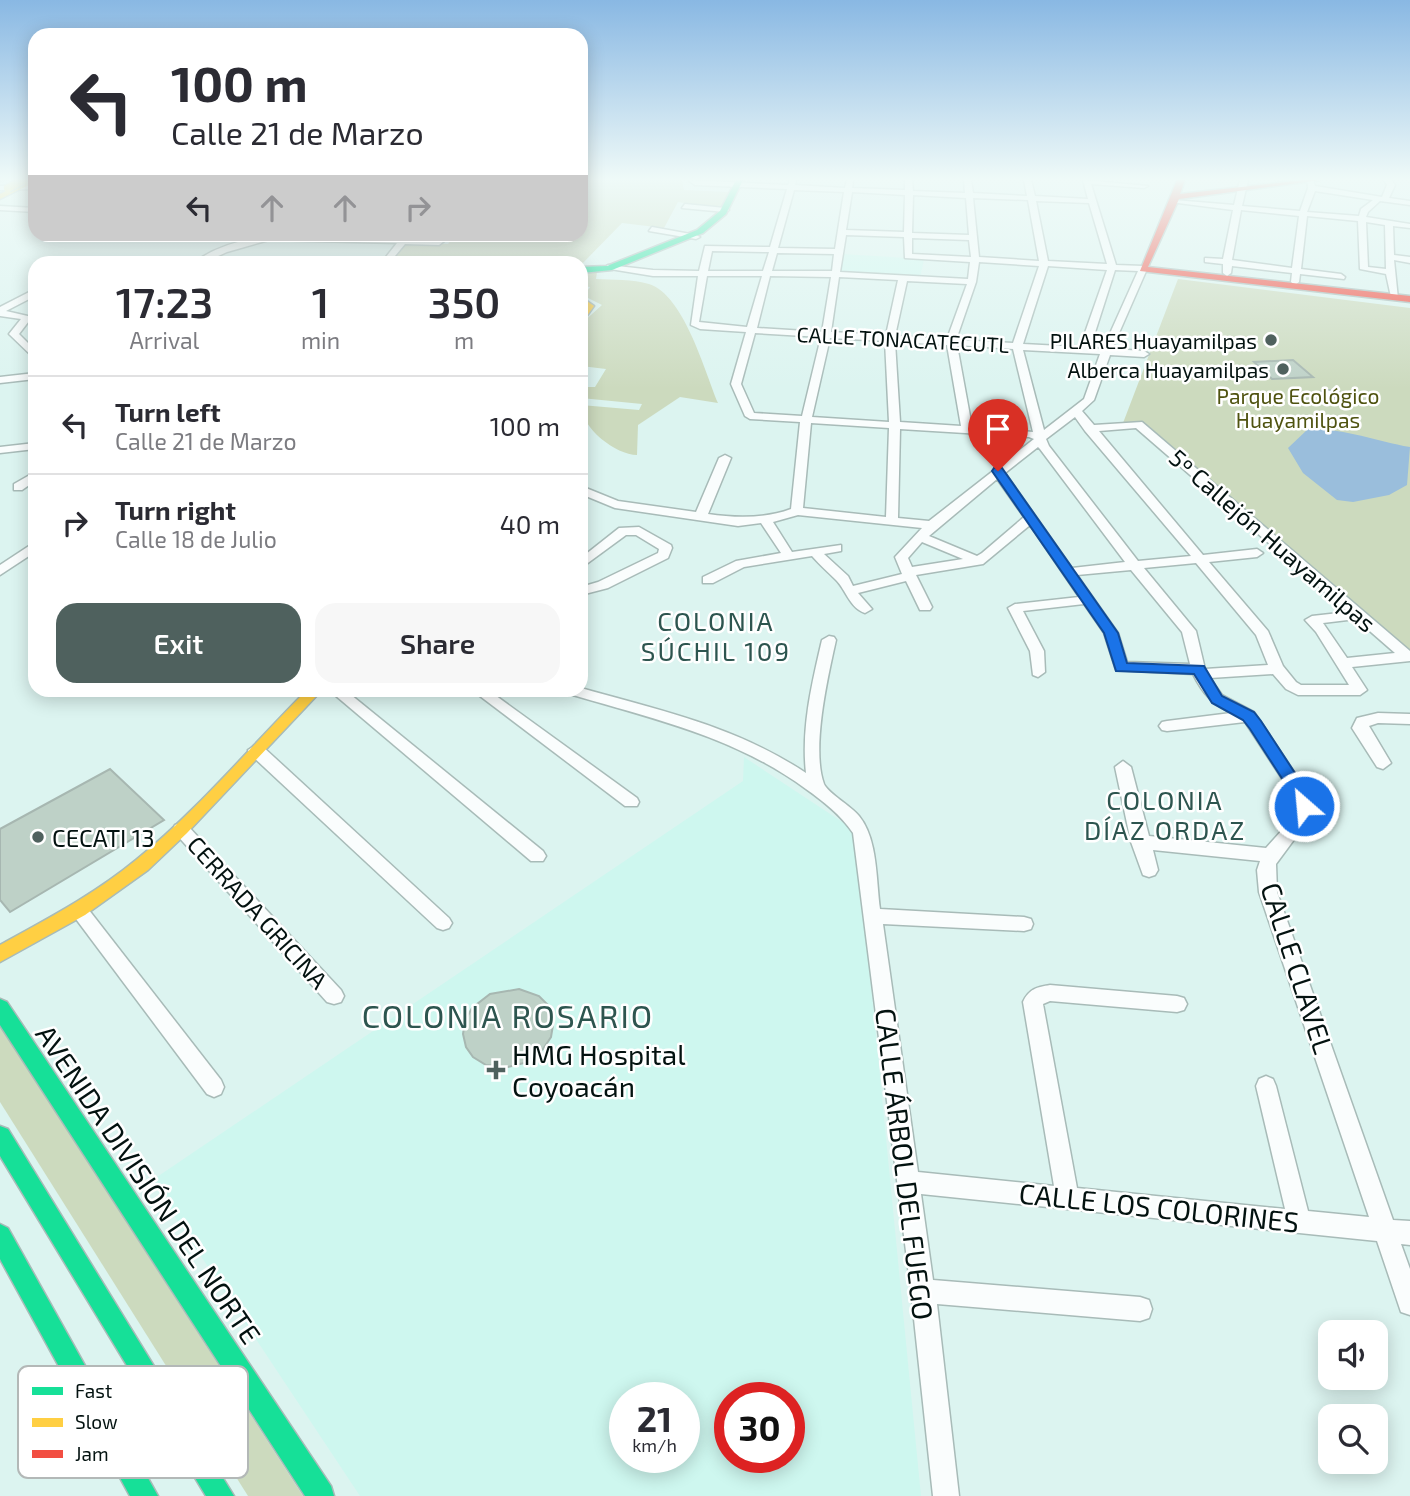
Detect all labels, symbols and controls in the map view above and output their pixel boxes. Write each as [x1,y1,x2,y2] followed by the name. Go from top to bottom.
[171,53,308,112] text: 100 m
[56,56,147,147] icon: left
[171,113,424,151] text: Calle 21 de Marzo
[180,189,218,227] icon: left
[253,189,291,227] icon: ahead
[326,189,364,227] icon: ahead
[399,189,437,227] icon: right
[116,276,213,326] text: 17:23
[312,276,329,326] text: 1
[428,276,500,326] text: 350
[796,321,1010,357] street label: CALLE TONACATECUTL
[129,326,199,354] text: Arrival
[301,326,340,354] text: min
[454,326,474,354] text: m
[1050,328,1257,353] place label: PILARES Huayamilpas
[1263,332,1279,348] marker: PILARES Huayamilpas
[1068,357,1269,382] place label: Alberca Huayamilpas
[1275,361,1291,377] marker: Alberca Huayamilpas
[1217,383,1379,432] park label: Parque Ecológico Huayamilpas
[115,396,221,427] text: Turn left
[968,399,1028,471] pin
[56,406,94,444] icon: left
[490,410,560,441] text: 100 m
[979,410,1017,448] icon: arrive
[115,427,297,455] text: Calle 21 de Marzo
[1164,443,1382,637] street label: 5º Callejón Huayamilpas
[115,494,236,525] text: Turn right
[56,504,94,542] icon: right
[500,508,560,539] text: 40 m
[115,525,277,553] text: Calle 18 de Julio
[56,603,301,683] button: Exit
[315,603,560,683] button: Share
[641,605,791,666] district label: COLONIA SÚCHIL 109
[1267,769,1341,843] position arrow
[1084,784,1246,845] district label: COLONIA DÍAZ ORDAZ
[52,823,155,852] place label: CECATI 13
[30,829,46,845] marker: CECATI 13
[182,830,334,994] street label: CERRADA GRICINA
[1254,878,1342,1058] street label: CALLE CLAVEL
[362,996,654,1034] district label: COLONIA ROSARIO
[869,1006,941,1322] street label: CALLE ÁRBOL DEL FUEGO
[29,1018,269,1350] street label: AVENIDA DIVISIÓN DEL NORTE
[512,1037,686,1103] place label: HMG Hospital Coyoacán
[486,1060,506,1080] marker: HMG Hospital Coyoacán
[1017,1175,1301,1239] street label: CALLE LOS COLORINES
[1318,1320,1388,1474] map controls
[1318,1320,1388,1390] button: sound
[18,1366,248,1478] legend
[75,1379,112,1402] text: Fast
[714,1382,805,1473] speed limit sign: 30
[637,1397,672,1439] text: 21
[1318,1404,1388,1474] button: search
[75,1410,118,1433] text: Slow
[632,1434,677,1456] text: km/h
[75,1442,109,1465] text: Jam

